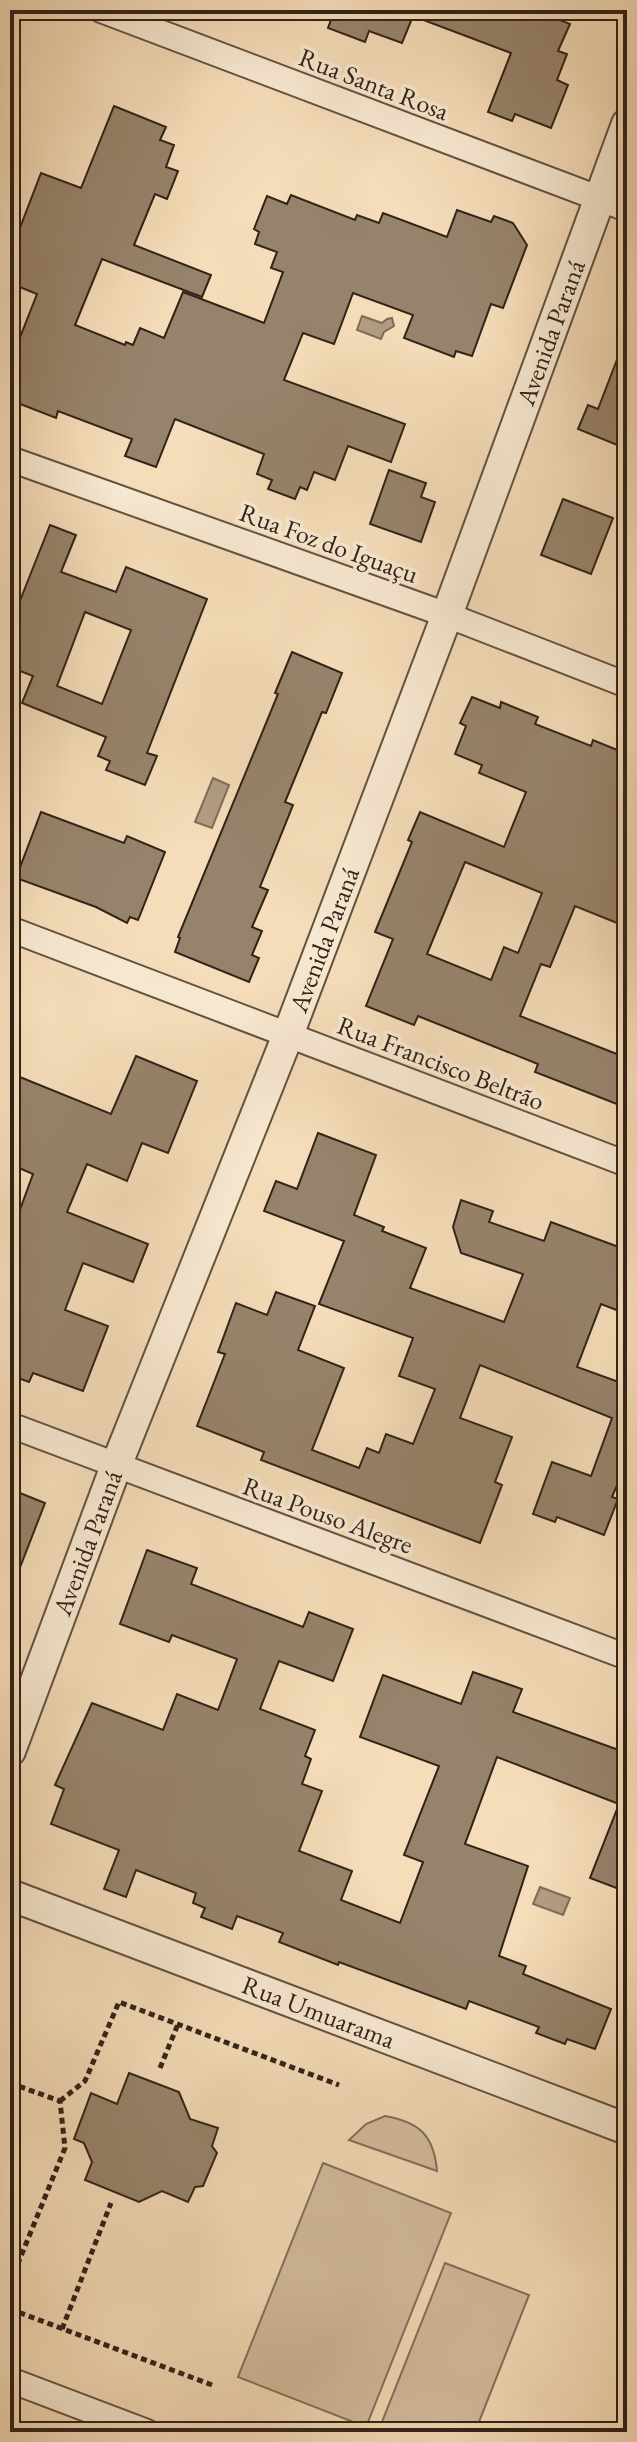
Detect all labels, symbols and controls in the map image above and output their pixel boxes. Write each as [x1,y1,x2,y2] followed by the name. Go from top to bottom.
[294,40,454,128] street label: Rua Santa Rosa
[508,255,593,411] street label: Avenida Paraná
[235,495,423,591] street label: Rua Foz do Iguaçu
[281,862,367,1018] street label: Avenida Paraná
[333,1008,549,1118] street label: Rua Francisco Beltrão
[45,1465,130,1621] street label: Avenida Paraná
[238,1469,418,1561] street label: Rua Pouso Alegre
[237,1968,400,2057] street label: Rua Umuarama

